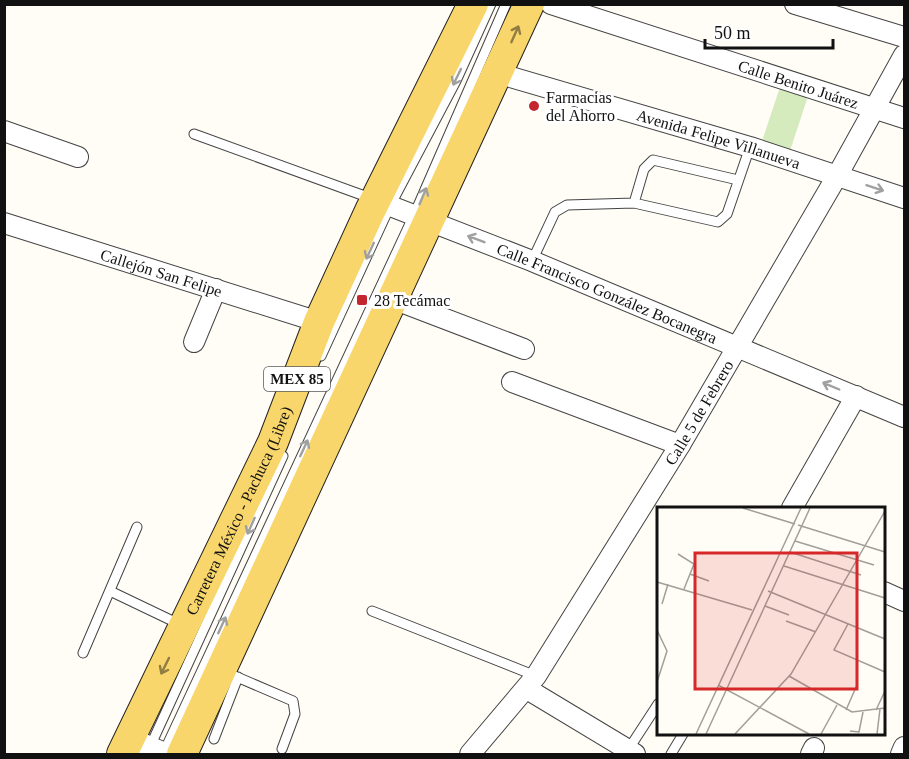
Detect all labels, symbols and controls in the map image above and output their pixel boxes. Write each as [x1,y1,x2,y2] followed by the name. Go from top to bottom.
[705,12,832,50] scale bar
[714,23,751,43] text: 50 m
[510,26,521,44] one-way arrow
[736,57,861,111] street label: Calle Benito Juárez
[451,67,463,85] one-way arrow
[546,89,615,124] place label: Farmacias del Ahorro
[527,99,541,113] marker: Farmacias del Ahorro
[635,106,802,172] street label: Avenida Felipe Villanueva
[865,184,883,195] one-way arrow
[418,187,429,205] one-way arrow
[468,233,486,244] one-way arrow
[495,240,720,346] street label: Calle Francisco González Bocanegra
[363,241,375,259] one-way arrow
[99,245,224,300] street label: Callejón San Felipe
[374,292,450,309] place label: 28 Tecámac
[355,293,369,307] marker: 28 Tecámac
[661,357,736,468] street label: Calle 5 de Febrero
[264,367,330,391] road number: MEX 85
[823,380,841,391] one-way arrow
[182,404,295,617] street label: Carretera México - Pachuca (Libre)
[299,440,311,458] one-way arrow
[657,507,885,735] inset map
[245,516,256,535] one-way arrow
[217,617,229,635] one-way arrow
[158,657,170,675] one-way arrow

